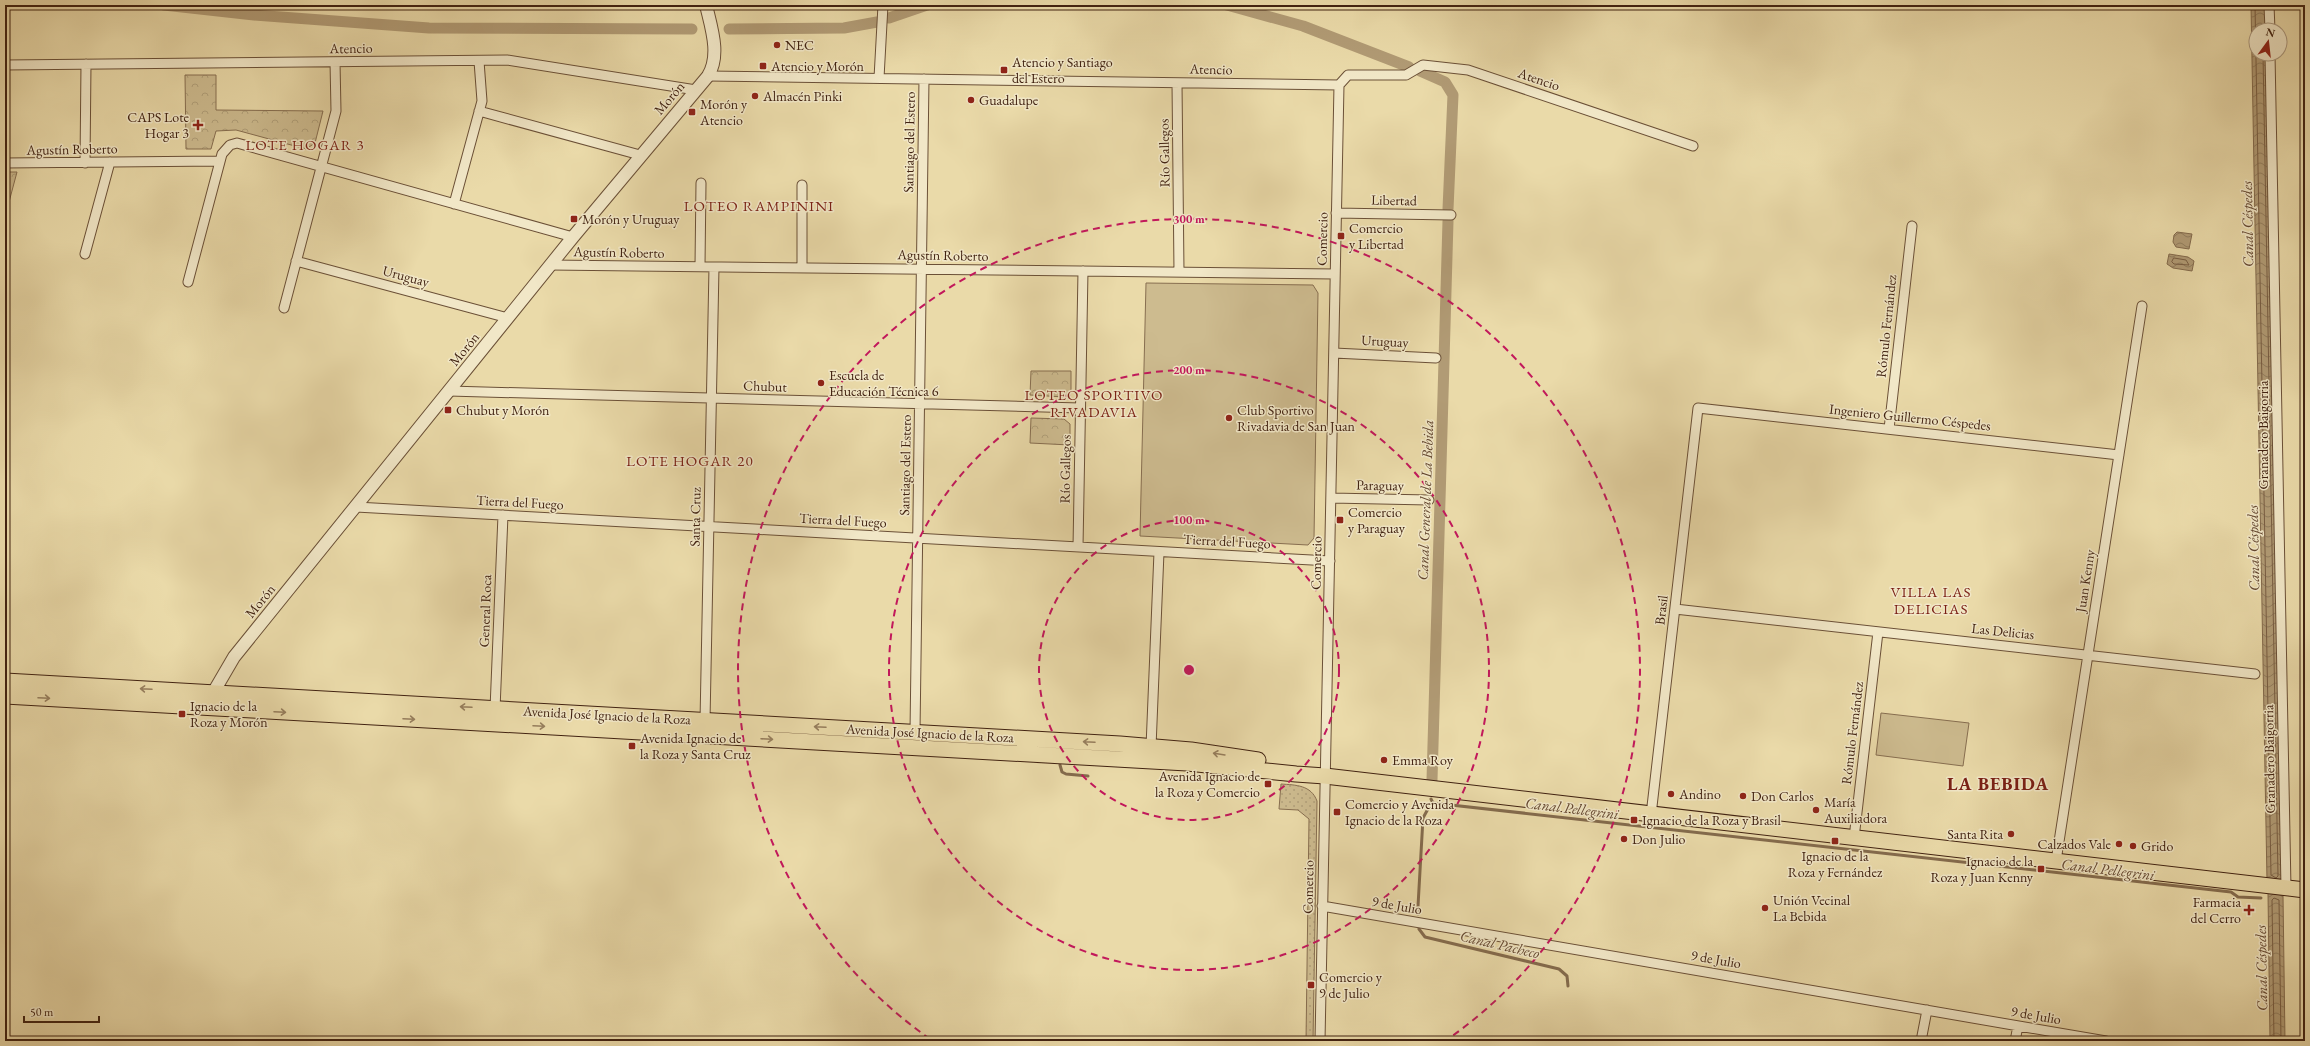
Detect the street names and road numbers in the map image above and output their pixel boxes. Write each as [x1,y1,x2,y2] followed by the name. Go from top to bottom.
[328,39,373,57] street label: Atencio
[1188,60,1233,78] street label: Atencio
[1515,63,1562,95] street label: Atencio
[650,77,689,118] street label: Morón
[899,91,919,193] street label: Santiago del Estero
[1154,118,1174,187] street label: Río Gallegos
[25,139,118,159] street label: Agustín Roberto
[1371,191,1418,209] street label: Libertad
[1313,212,1331,266] street label: Comercio
[572,242,665,262] street label: Agustín Roberto
[896,245,989,265] street label: Agustín Roberto
[381,261,432,291] street label: Uruguay
[1872,273,1900,378] street label: Rómulo Fernández
[445,328,483,370] street label: Morón
[1361,331,1410,351] street label: Uruguay
[743,376,788,396] street label: Chubut
[2254,380,2272,490] street label: Granadero Baigorria
[1828,400,1992,434] street label: Ingeniero Guillermo Céspedes
[895,414,915,516] street label: Santiago del Estero
[1055,434,1075,503] street label: Río Gallegos
[1356,476,1405,494] street label: Paraguay
[685,486,705,547] street label: Santa Cruz
[476,491,564,513] street label: Tierra del Fuego
[799,509,887,531] street label: Tierra del Fuego
[1183,530,1271,552] street label: Tierra del Fuego
[1307,536,1325,590] street label: Comercio
[2071,547,2099,615] street label: Juan Kenny
[475,574,495,648] street label: General Roca
[241,580,279,622] street label: Morón
[1650,593,1672,626] street label: Brasil
[1971,619,2036,643] street label: Las Delicias
[1837,680,1867,785] street label: Rómulo Fernández
[522,702,692,728] street label: Avenida José Ignacio de la Roza
[2259,704,2279,814] street label: Granadero Baigorria
[845,720,1015,746] street label: Avenida José Ignacio de la Roza
[1299,860,1317,914] street label: Comercio
[1370,892,1424,918] street label: 9 de Julio
[1689,946,1743,972] street label: 9 de Julio
[2009,1002,2063,1028] street label: 9 de Julio

